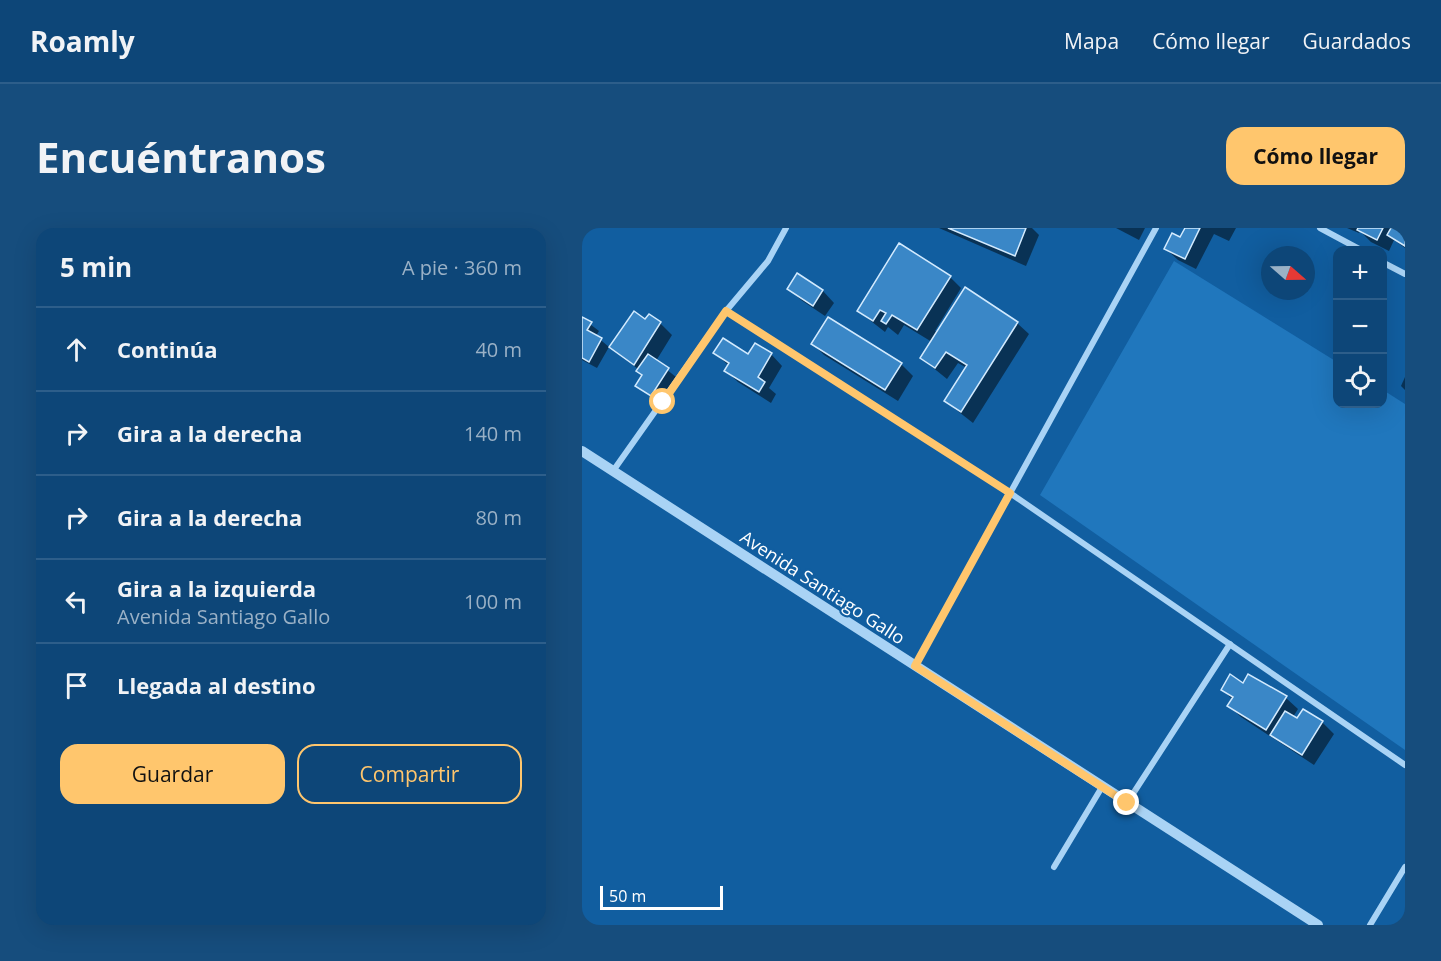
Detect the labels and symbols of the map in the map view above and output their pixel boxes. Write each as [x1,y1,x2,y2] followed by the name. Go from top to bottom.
[1261,246,1315,300] north arrow
[649,388,675,414] route start
[736,525,910,649] street label: Avenida Santiago Gallo
[1113,789,1139,815] route end
[600,883,723,910] scale bar

